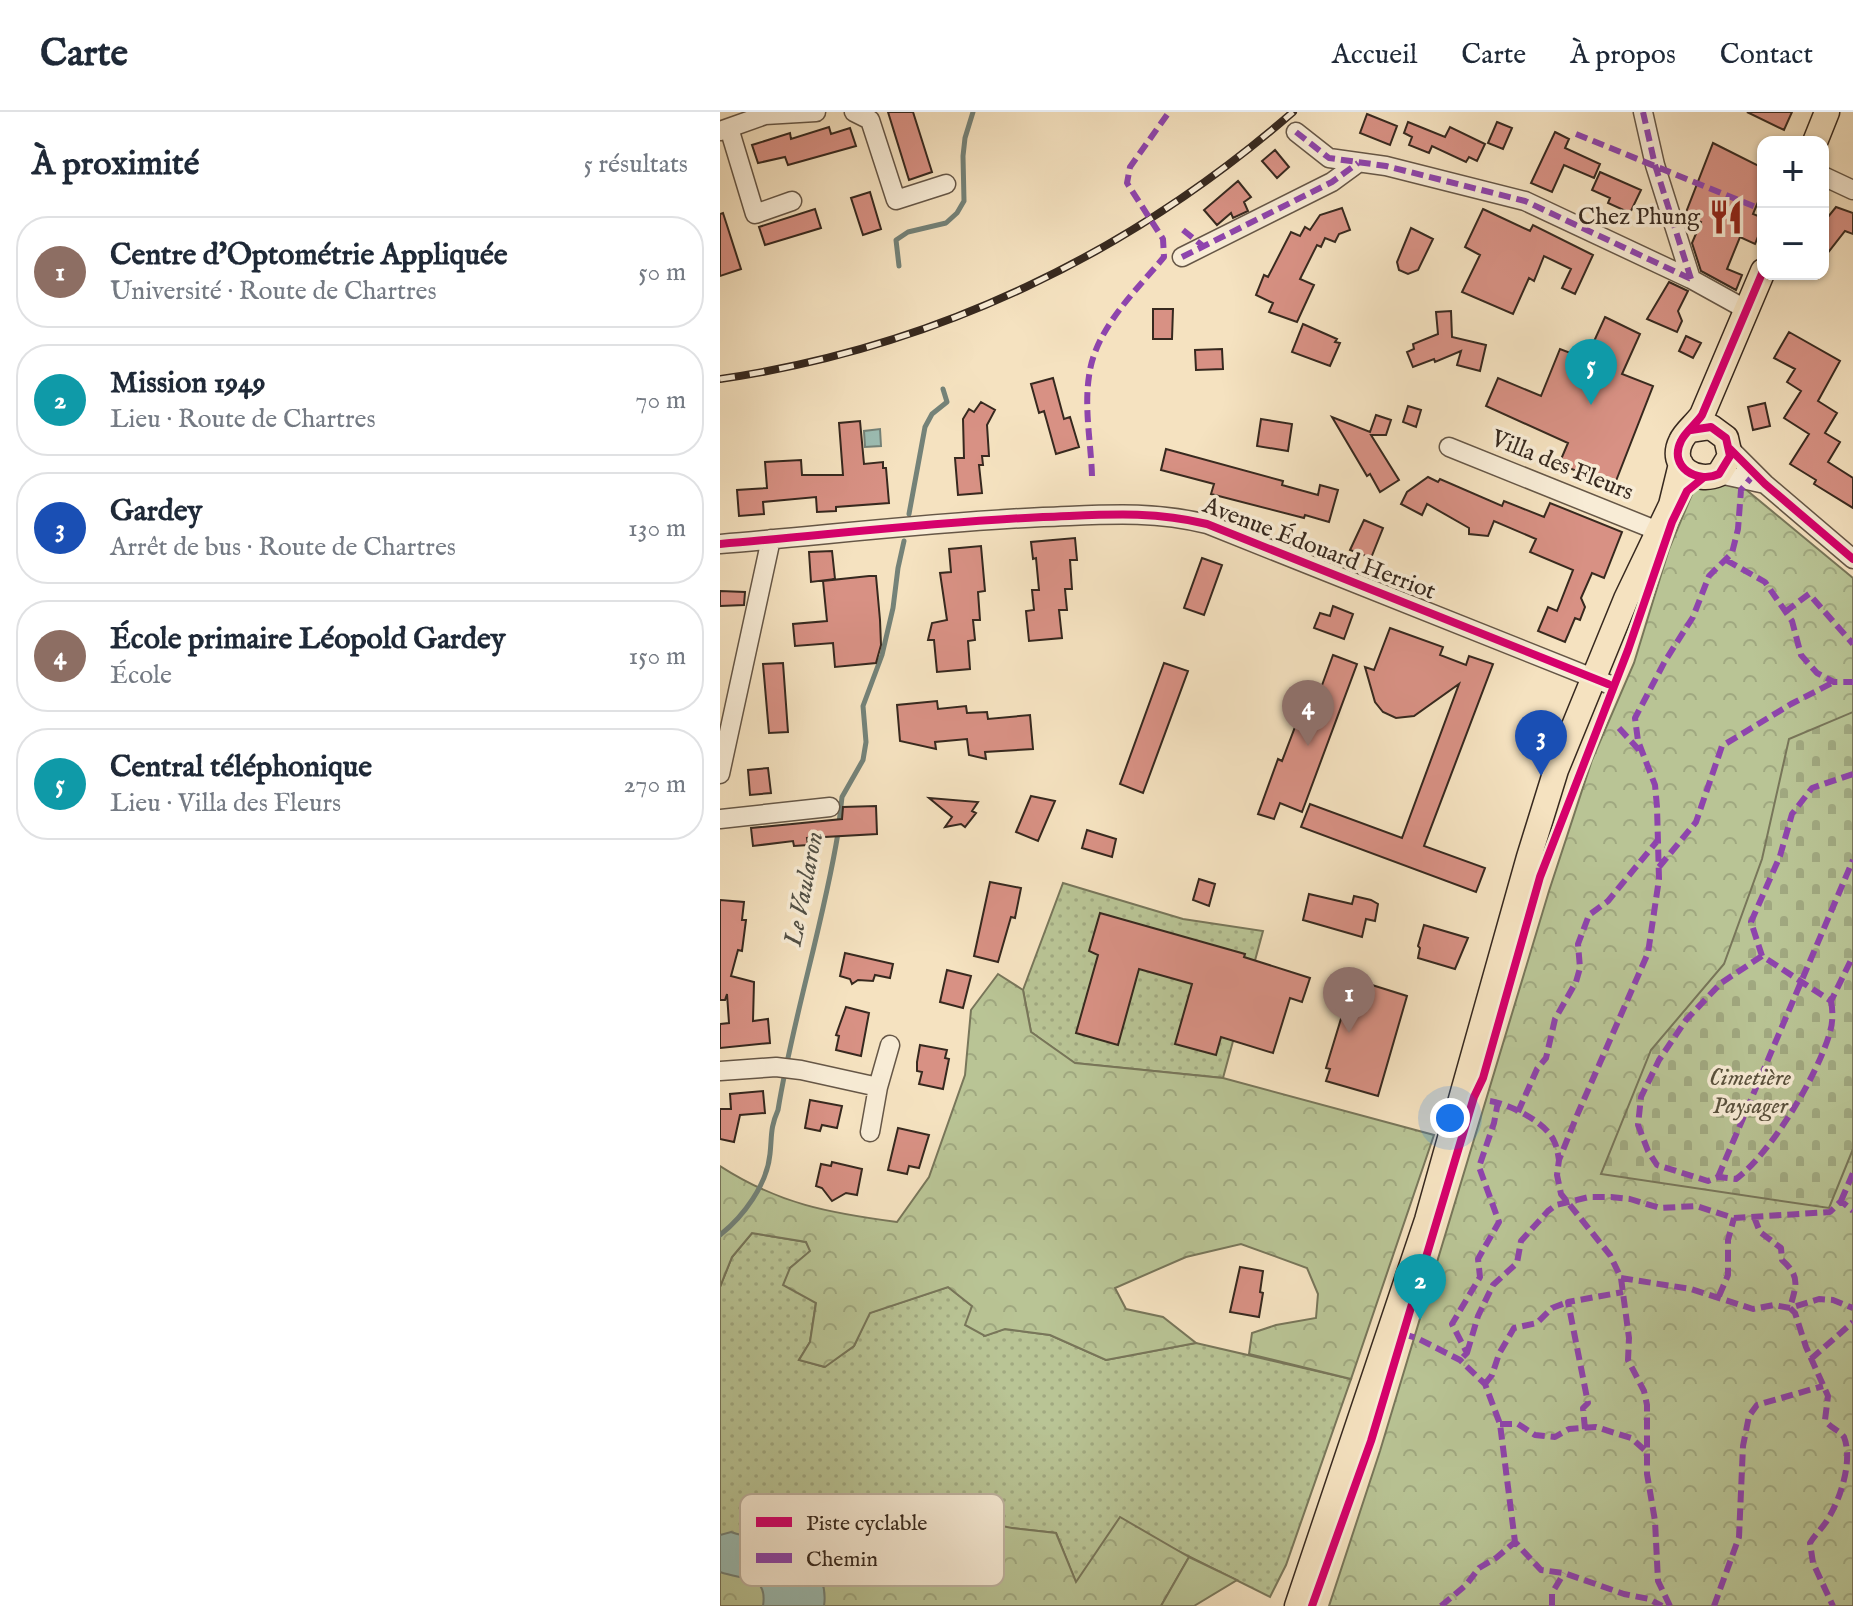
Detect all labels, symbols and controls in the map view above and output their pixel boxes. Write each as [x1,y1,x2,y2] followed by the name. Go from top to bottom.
[40,31,128,79] text: Carte
[1332,38,1417,73] text: Accueil
[1461,38,1526,73] text: Carte
[1570,38,1676,73] text: À propos
[1720,38,1813,73] text: Contact
[1757,136,1829,280] map controls
[1757,136,1829,208] button: +
[32,143,199,186] text: À proximité
[583,148,688,181] text: 5 résultats
[1707,198,1745,236] restaurant icon: Chez Phung
[1578,202,1701,233] place label: Chez Phung
[1757,208,1829,280] button: −
[110,237,508,275] text: Centre d'Optométrie Appliquée
[55,256,65,289] text: 1
[638,256,686,289] text: 50 m
[110,275,437,308] text: Université · Route de Chartres
[1565,339,1617,405] pin: 5
[110,365,266,403] text: Mission 1949
[54,384,66,417] text: 2
[635,384,686,417] text: 70 m
[110,403,376,436] text: Lieu · Route de Chartres
[1485,423,1638,509] street label: Villa des Fleurs
[1197,490,1440,608] street label: Avenue Édouard Herriot
[110,493,202,531] text: Gardey
[55,512,65,545] text: 3
[628,512,686,545] text: 130 m
[110,531,456,564] text: Arrêt de bus · Route de Chartres
[110,621,506,659] text: École primaire Léopold Gardey
[54,640,66,673] text: 4
[628,640,686,673] text: 150 m
[110,659,172,692] text: École
[1282,680,1334,746] pin: 4
[1515,710,1567,776] pin: 3
[110,749,372,787] text: Central téléphonique
[55,768,65,801] text: 5
[623,768,686,801] text: 270 m
[110,787,341,820] text: Lieu · Villa des Fleurs
[777,829,831,950] water label: Le Vaularon
[1323,967,1375,1033] pin: 1
[1709,1063,1791,1122] park label: Cimetière Paysager
[1430,1098,1470,1138] your location
[1394,1254,1446,1320] pin: 2
[740,1494,1004,1586] legend
[806,1510,927,1538] text: Piste cyclable
[806,1546,878,1574] text: Chemin

